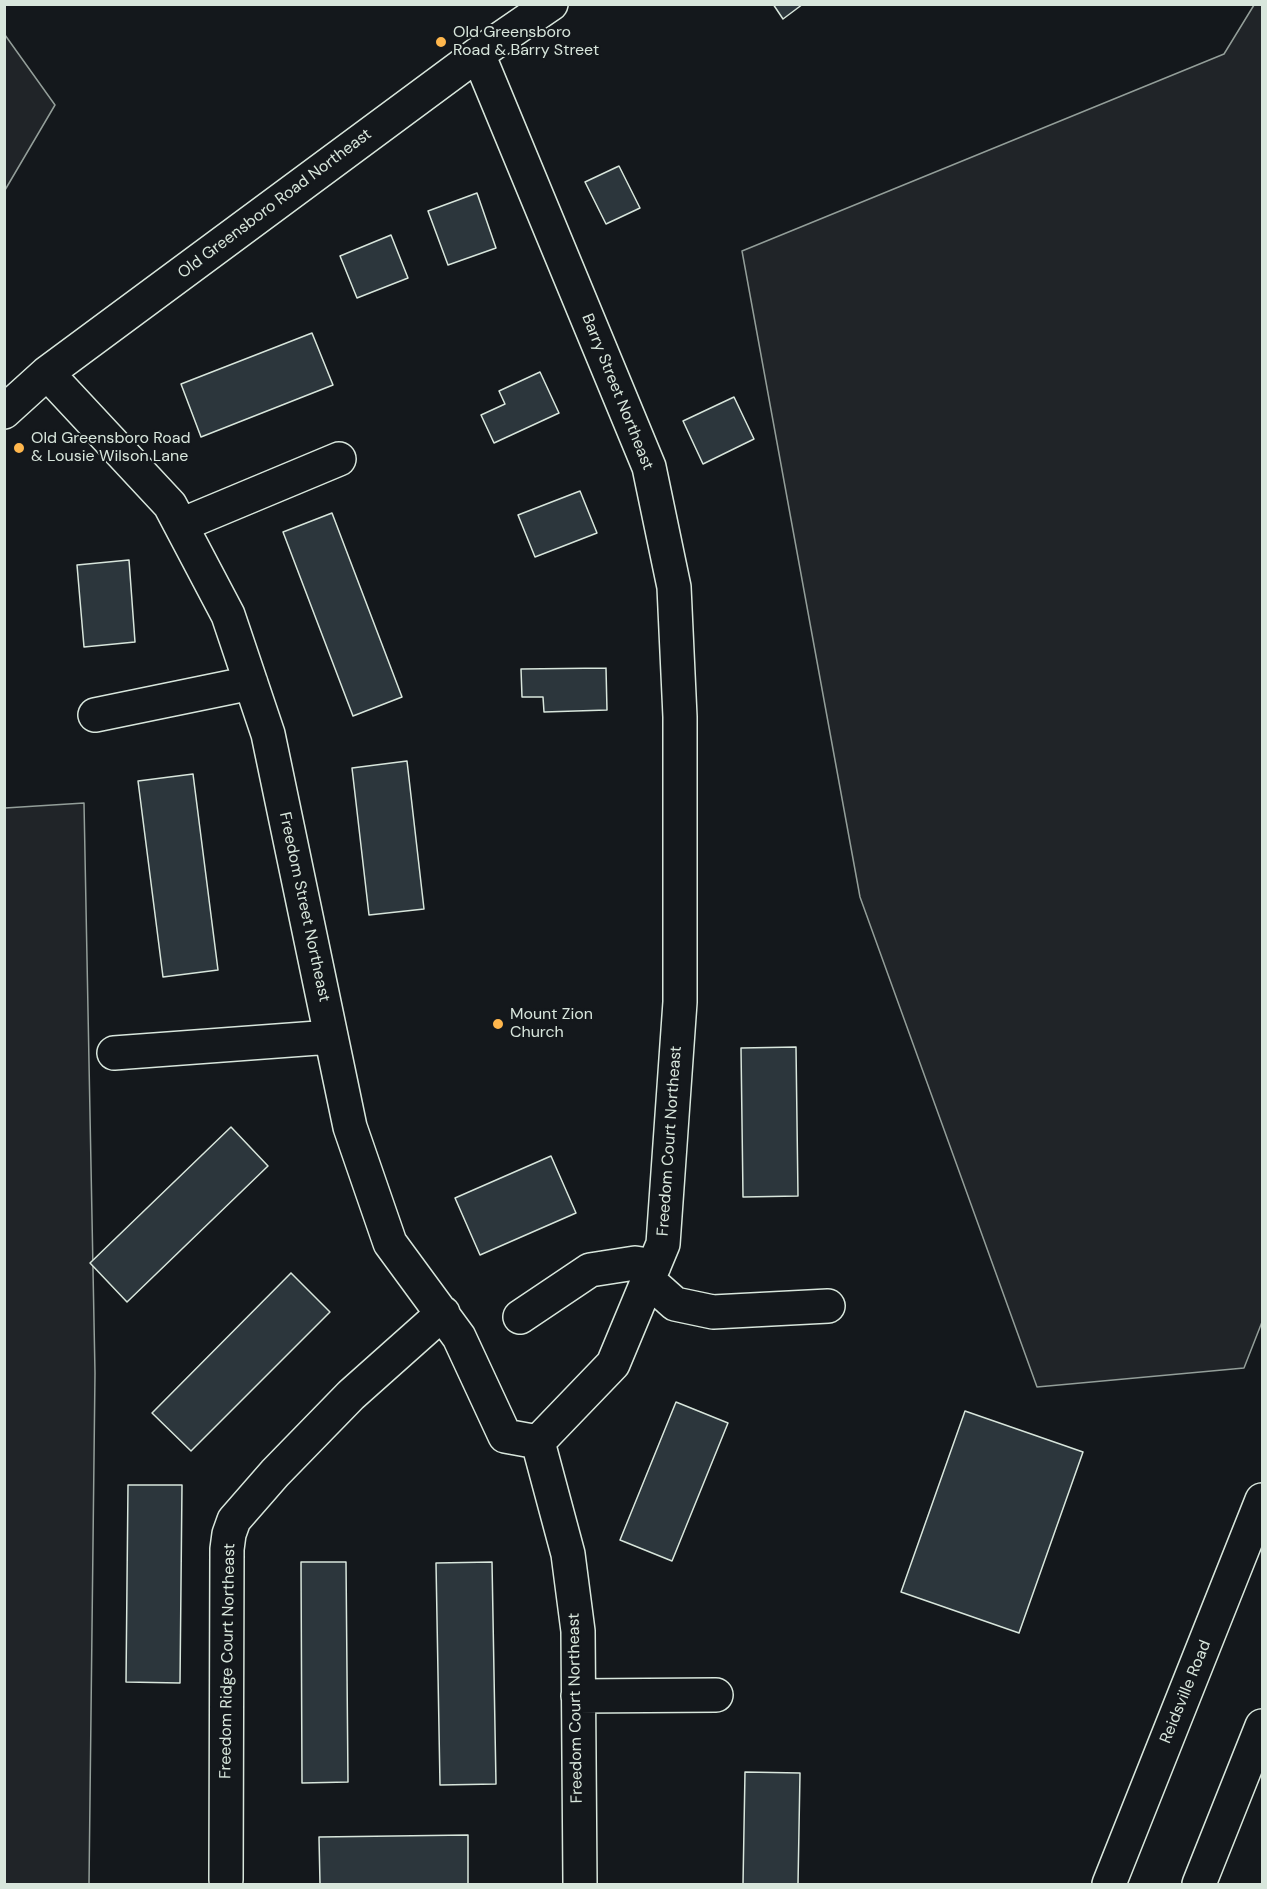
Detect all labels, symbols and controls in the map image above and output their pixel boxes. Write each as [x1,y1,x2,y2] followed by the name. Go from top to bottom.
[453,23,599,61] place label: Old Greensboro Road & Barry Street
[434,35,448,49] marker: Old Greensboro Road & Barry Street
[174,125,376,283] street label: Old Greensboro Road Northeast
[577,311,657,473] street label: Barry Street Northeast
[31,429,190,467] place label: Old Greensboro Road & Lousie Wilson Lane
[12,441,26,455] marker: Old Greensboro Road & Lousie Wilson Lane
[274,810,334,1004] street label: Freedom Street Northeast
[510,1005,593,1043] place label: Mount Zion Church
[491,1017,505,1031] marker: Mount Zion Church
[654,1045,686,1237] street label: Freedom Court Northeast
[216,1543,240,1779] street label: Freedom Ridge Court Northeast
[565,1613,587,1803] street label: Freedom Court Northeast
[1157,1638,1215,1746] street label: Reidsville Road

